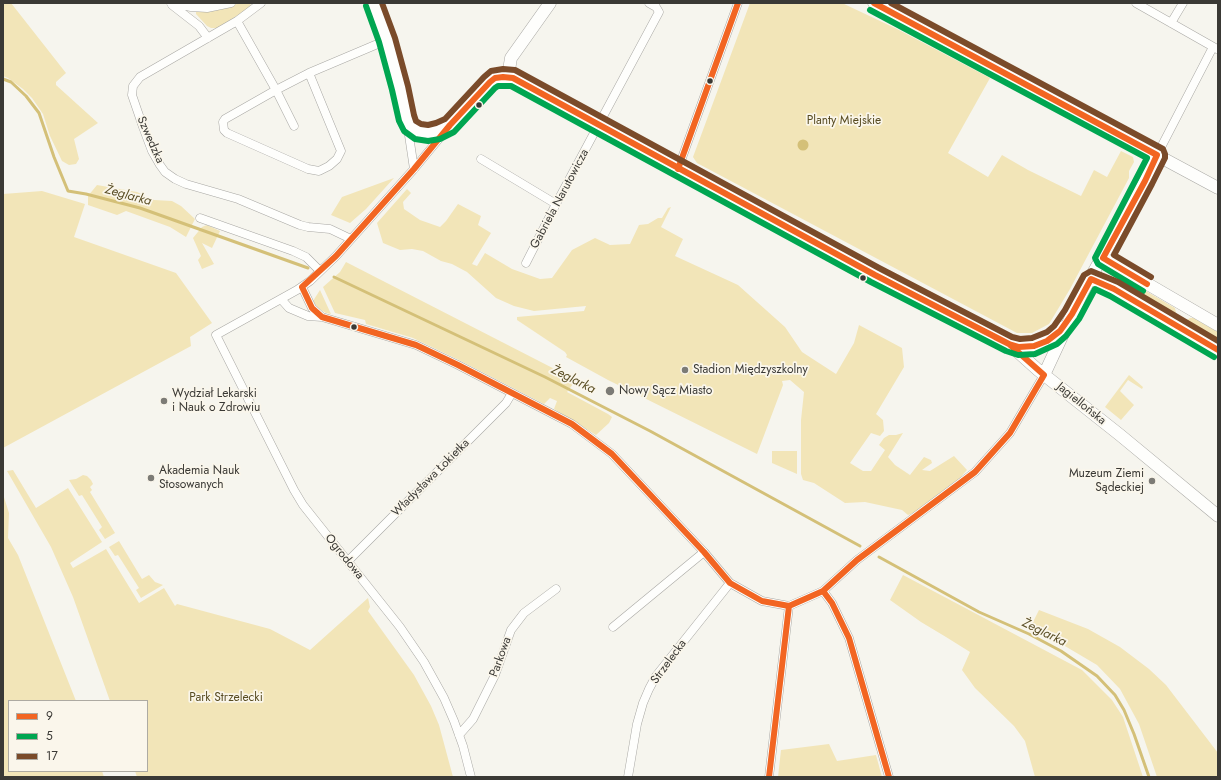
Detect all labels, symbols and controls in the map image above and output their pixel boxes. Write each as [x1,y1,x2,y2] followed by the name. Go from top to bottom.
[705,76,715,86] unlabelled marker
[474,100,484,110] unlabelled marker
[133,114,167,166] street label: Szwedzka
[807,114,881,128] park label: Planty Miejskie
[528,147,592,251] street label: Gabriela Narutowicza
[103,182,153,210] water label: Żeglarka
[858,273,868,283] unlabelled marker
[349,322,359,332] unlabelled marker
[548,362,598,398] water label: Żeglarka
[693,363,808,377] place label: Stadion Międzyszkolny
[680,365,690,375] marker: Stadion Międzyszkolny
[1054,380,1108,428] street label: Jagiellońska
[619,384,712,398] place label: Nowy Sącz Miasto
[604,385,616,397] marker: Nowy Sącz Miasto
[172,387,260,415] place label: Wydział Lekarski i Nauk o Zdrowiu
[159,396,169,406] marker: Wydział Lekarski i Nauk o Zdrowiu
[389,436,473,520] street label: Władysława Łokietka
[159,464,239,492] place label: Akademia Nauk Stosowanych
[1069,467,1144,495] place label: Muzeum Ziemi Sądeckiej
[146,473,156,483] marker: Akademia Nauk Stosowanych
[1147,476,1157,486] marker: Muzeum Ziemi Sądeckiej
[321,532,367,582] street label: Ogrodowa
[1019,616,1069,650] water label: Żeglarka
[487,635,515,679] street label: Parkowa
[648,637,690,687] street label: Strzelecka
[189,691,263,705] park label: Park Strzelecki
[8,700,148,772] legend
[46,707,53,725] text: 9
[46,727,53,745] text: 5
[46,747,58,765] text: 17

